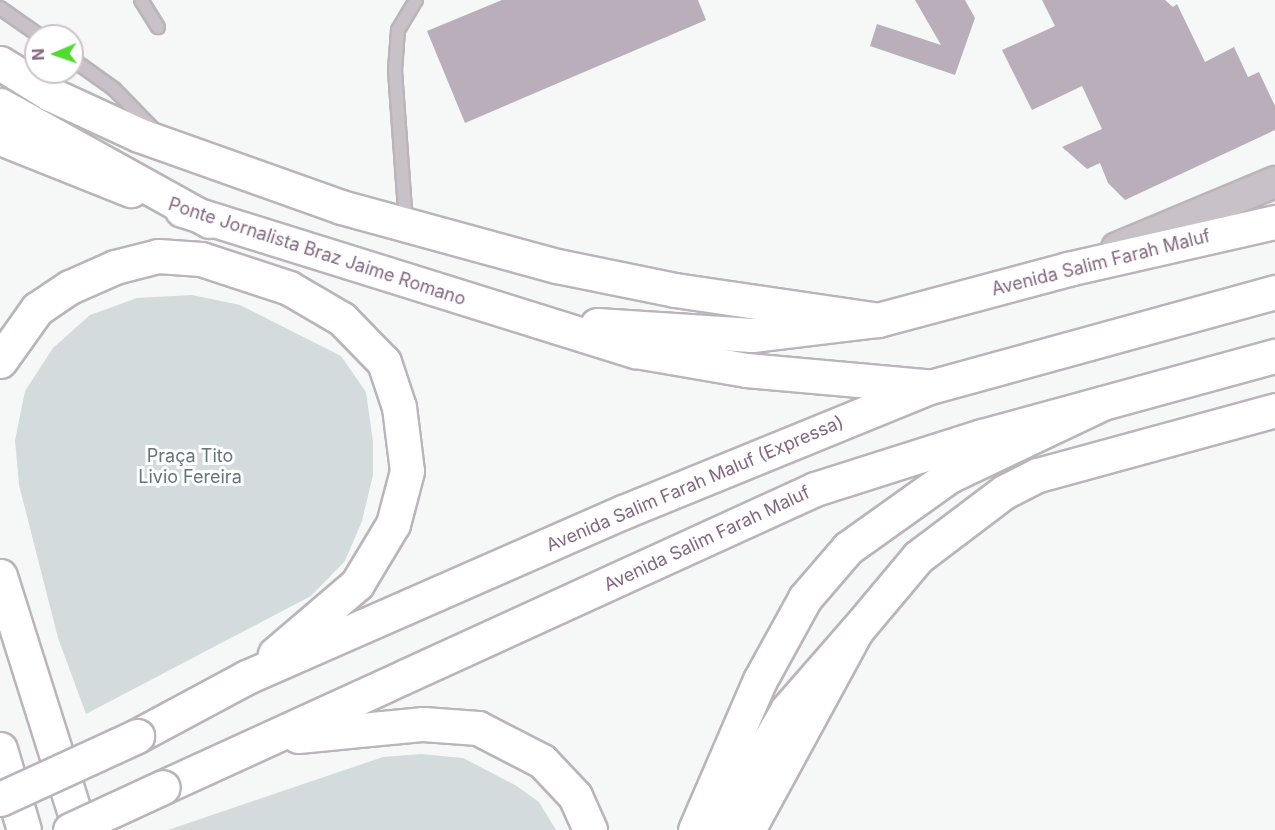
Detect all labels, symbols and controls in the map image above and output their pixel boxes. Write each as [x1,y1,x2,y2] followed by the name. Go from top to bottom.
[24,24,84,84] north arrow
[28,48,48,61] text: N
[166,194,468,310] street label: Ponte Jornalista Braz Jaime Romano
[989,225,1213,301] street label: Avenida Salim Farah Maluf
[543,411,847,557] street label: Avenida Salim Farah Maluf (Expressa)
[138,446,242,488] park label: Praça Tito Livio Fereira
[601,482,813,596] street label: Avenida Salim Farah Maluf

